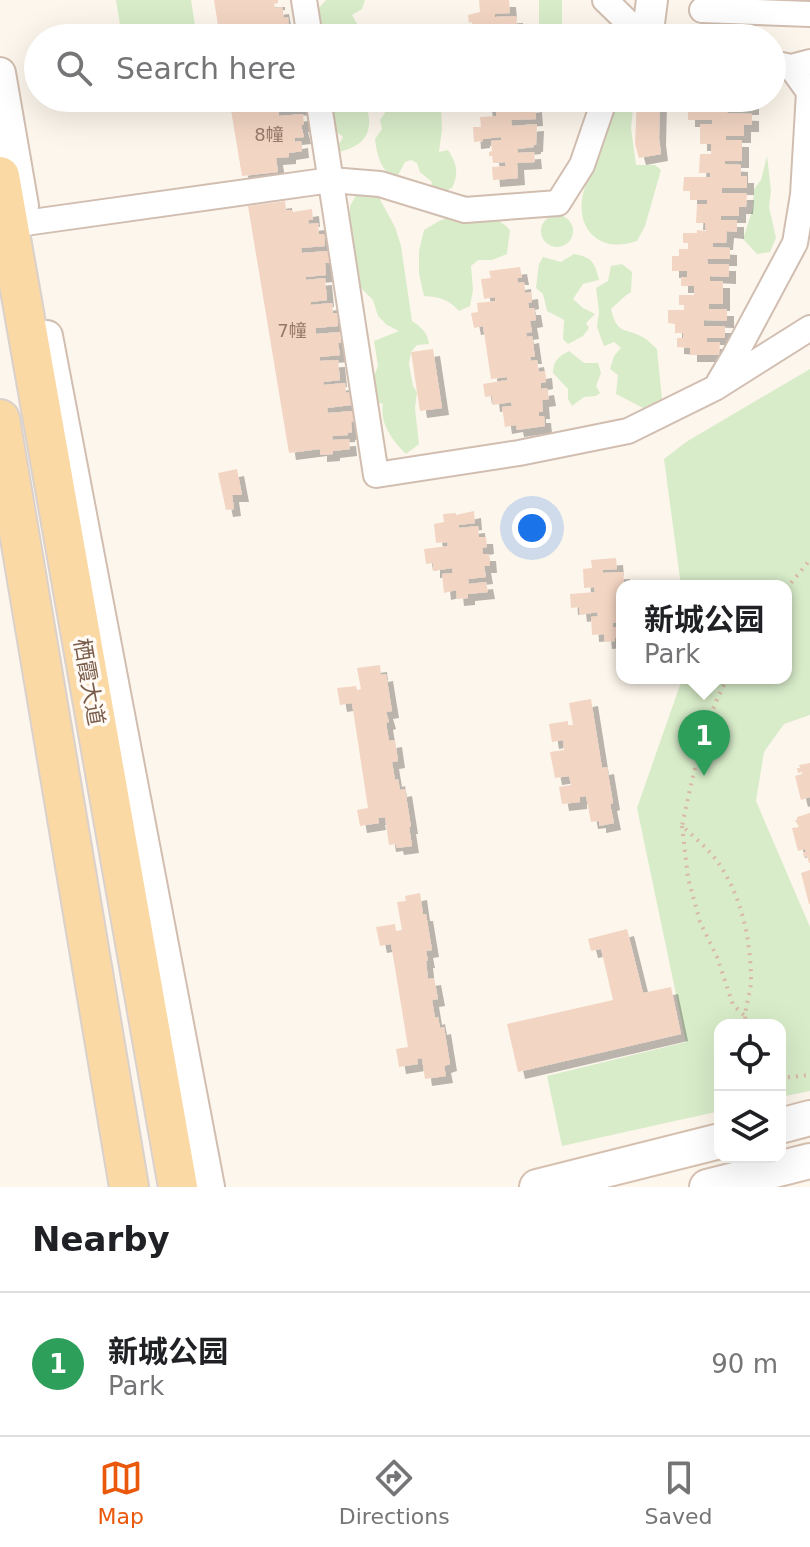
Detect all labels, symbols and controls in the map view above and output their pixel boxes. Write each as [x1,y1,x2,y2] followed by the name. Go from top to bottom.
[24,24,786,112] search box
[52,46,96,90] icon: search
[116,51,296,86] text: Search here
[254,124,284,145] house number: 8幢
[277,320,307,341] house number: 7幢
[512,508,552,548] your location
[616,580,792,684] popup
[644,602,764,637] text: 新城公园
[69,636,109,728] street label: 栖霞大道
[644,639,700,669] text: Park
[678,710,730,776] pin: 1
[714,1019,786,1163] map controls
[714,1019,786,1091] button: locate
[714,1091,786,1163] button: layers
[32,1219,170,1259] text: Nearby
[108,1334,228,1369] text: 新城公园
[49,1349,67,1379] text: 1
[711,1349,778,1379] text: 90 m
[108,1371,164,1401] text: Park
[97,1456,144,1529] tab: Map
[339,1456,450,1529] tab: Directions
[645,1456,713,1529] tab: Saved

